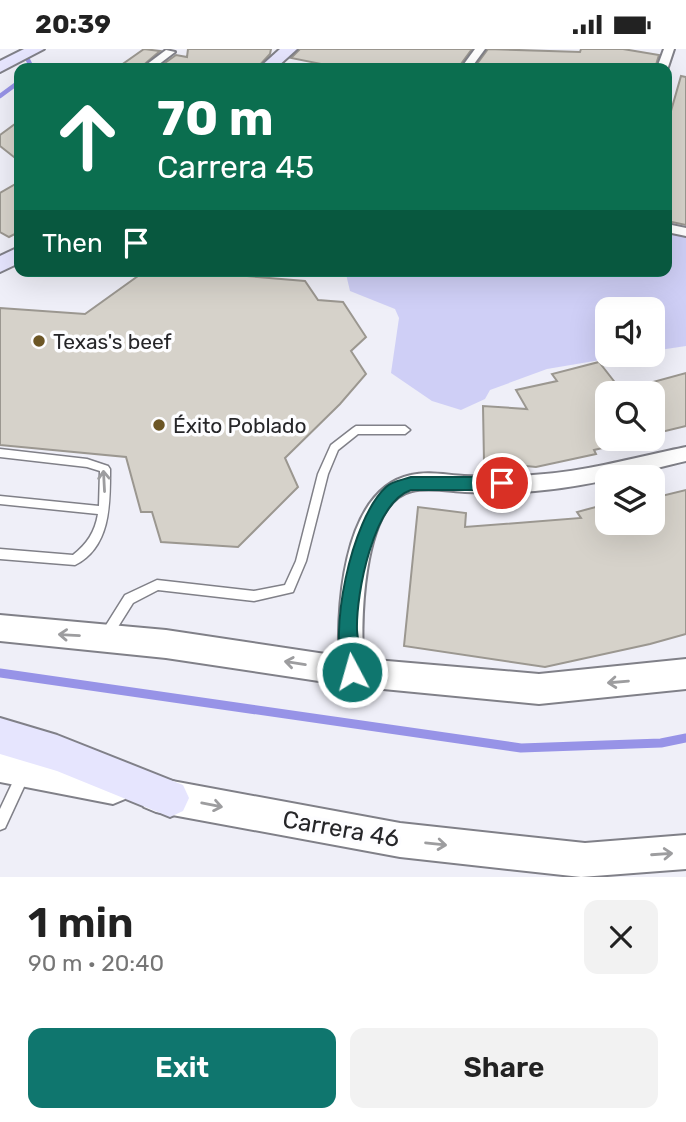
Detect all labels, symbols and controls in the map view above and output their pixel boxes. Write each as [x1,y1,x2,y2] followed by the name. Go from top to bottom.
[35,9,111,40] text: 20:39
[157,89,274,147] text: 70 m
[42,91,133,182] icon: ahead
[157,148,314,186] text: Carrera 45
[117,224,155,262] icon: arrive
[42,228,103,259] text: Then
[595,297,665,535] map controls
[595,297,665,367] button: sound
[53,329,172,354] place label: Texas's beef
[31,333,47,349] marker: Texas's beef
[595,381,665,451] button: search
[173,413,307,438] place label: Éxito Poblado
[151,417,167,433] marker: Éxito Poblado
[472,453,532,513] pin
[483,464,521,502] icon: arrive
[595,465,665,535] button: layers
[97,470,110,493] one-way arrow
[58,629,81,642] one-way arrow
[315,635,389,709] position arrow
[284,656,306,669] one-way arrow
[607,676,630,689] one-way arrow
[200,799,223,813] one-way arrow
[280,805,402,853] street label: Carrera 46
[424,838,446,851] one-way arrow
[650,847,673,860] one-way arrow
[28,898,134,948] text: 1 min
[584,900,658,974] button: close
[28,949,164,977] text: 90 m · 20:40
[28,1028,336,1108] button: Exit
[350,1028,658,1108] button: Share

